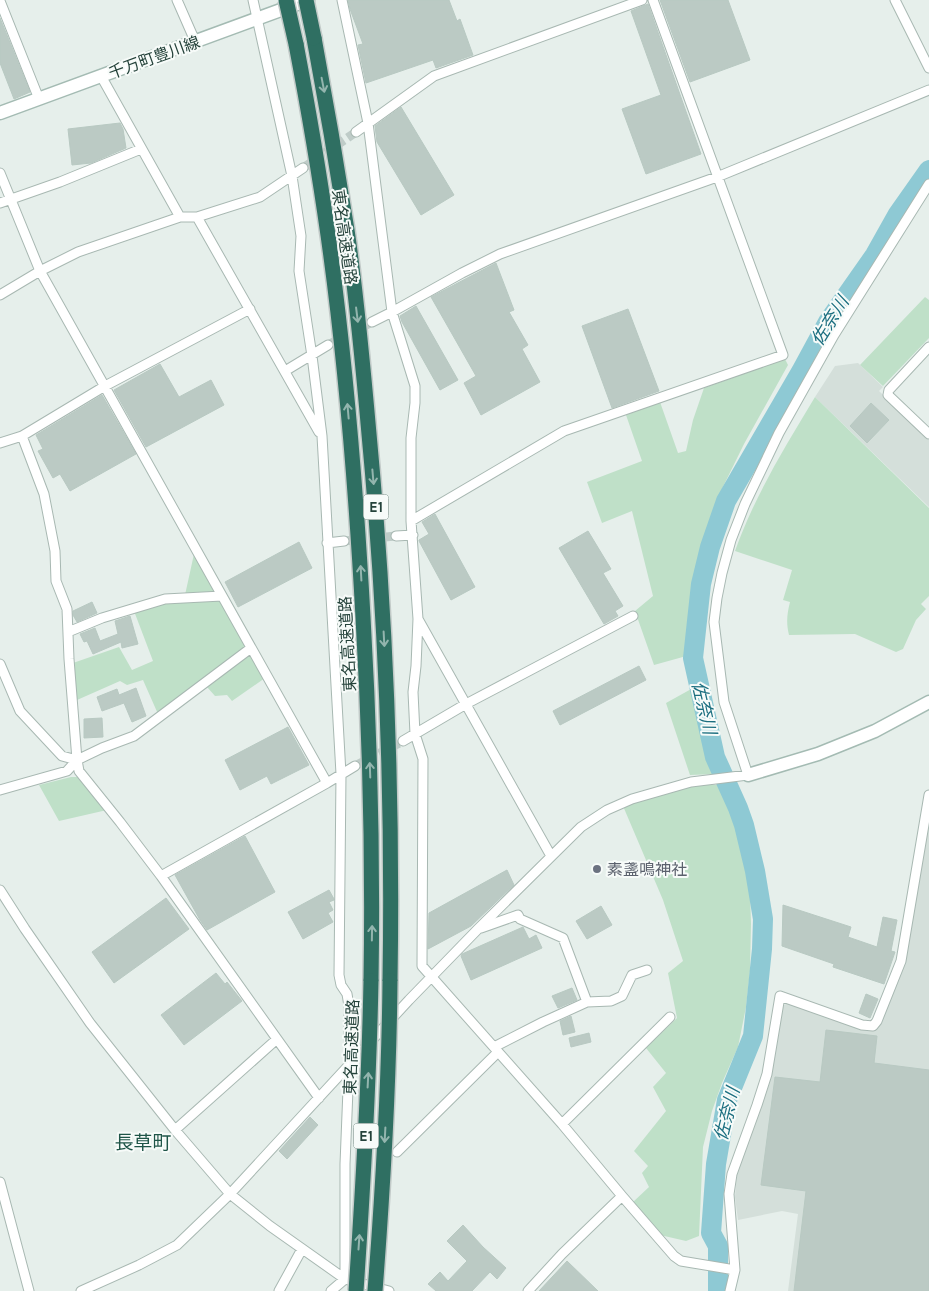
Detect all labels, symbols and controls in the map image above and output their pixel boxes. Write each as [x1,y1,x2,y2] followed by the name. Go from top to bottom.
[106,32,203,83] street label: 千万町豊川線
[318,77,328,93] one-way arrow
[328,188,361,286] street label: 東名高速道路
[806,291,855,350] water label: 佐奈川
[352,307,362,323] one-way arrow
[343,403,353,419] one-way arrow
[369,469,378,485] one-way arrow
[364,494,388,520] road number: E1
[356,565,365,581] one-way arrow
[335,596,359,692] street label: 東名高速道路
[380,631,389,647] one-way arrow
[687,679,721,739] water label: 佐奈川
[365,762,375,778] one-way arrow
[607,860,687,879] place label: 素盞鳴神社
[591,863,603,875] marker: 素盞鳴神社
[367,925,377,941] one-way arrow
[340,999,363,1095] street label: 東名高速道路
[364,1072,373,1088] one-way arrow
[710,1083,745,1143] water label: 佐奈川
[354,1124,378,1148] road number: E1
[381,1127,390,1143] one-way arrow
[114,1132,172,1154] district label: 長草町
[355,1235,364,1251] one-way arrow

